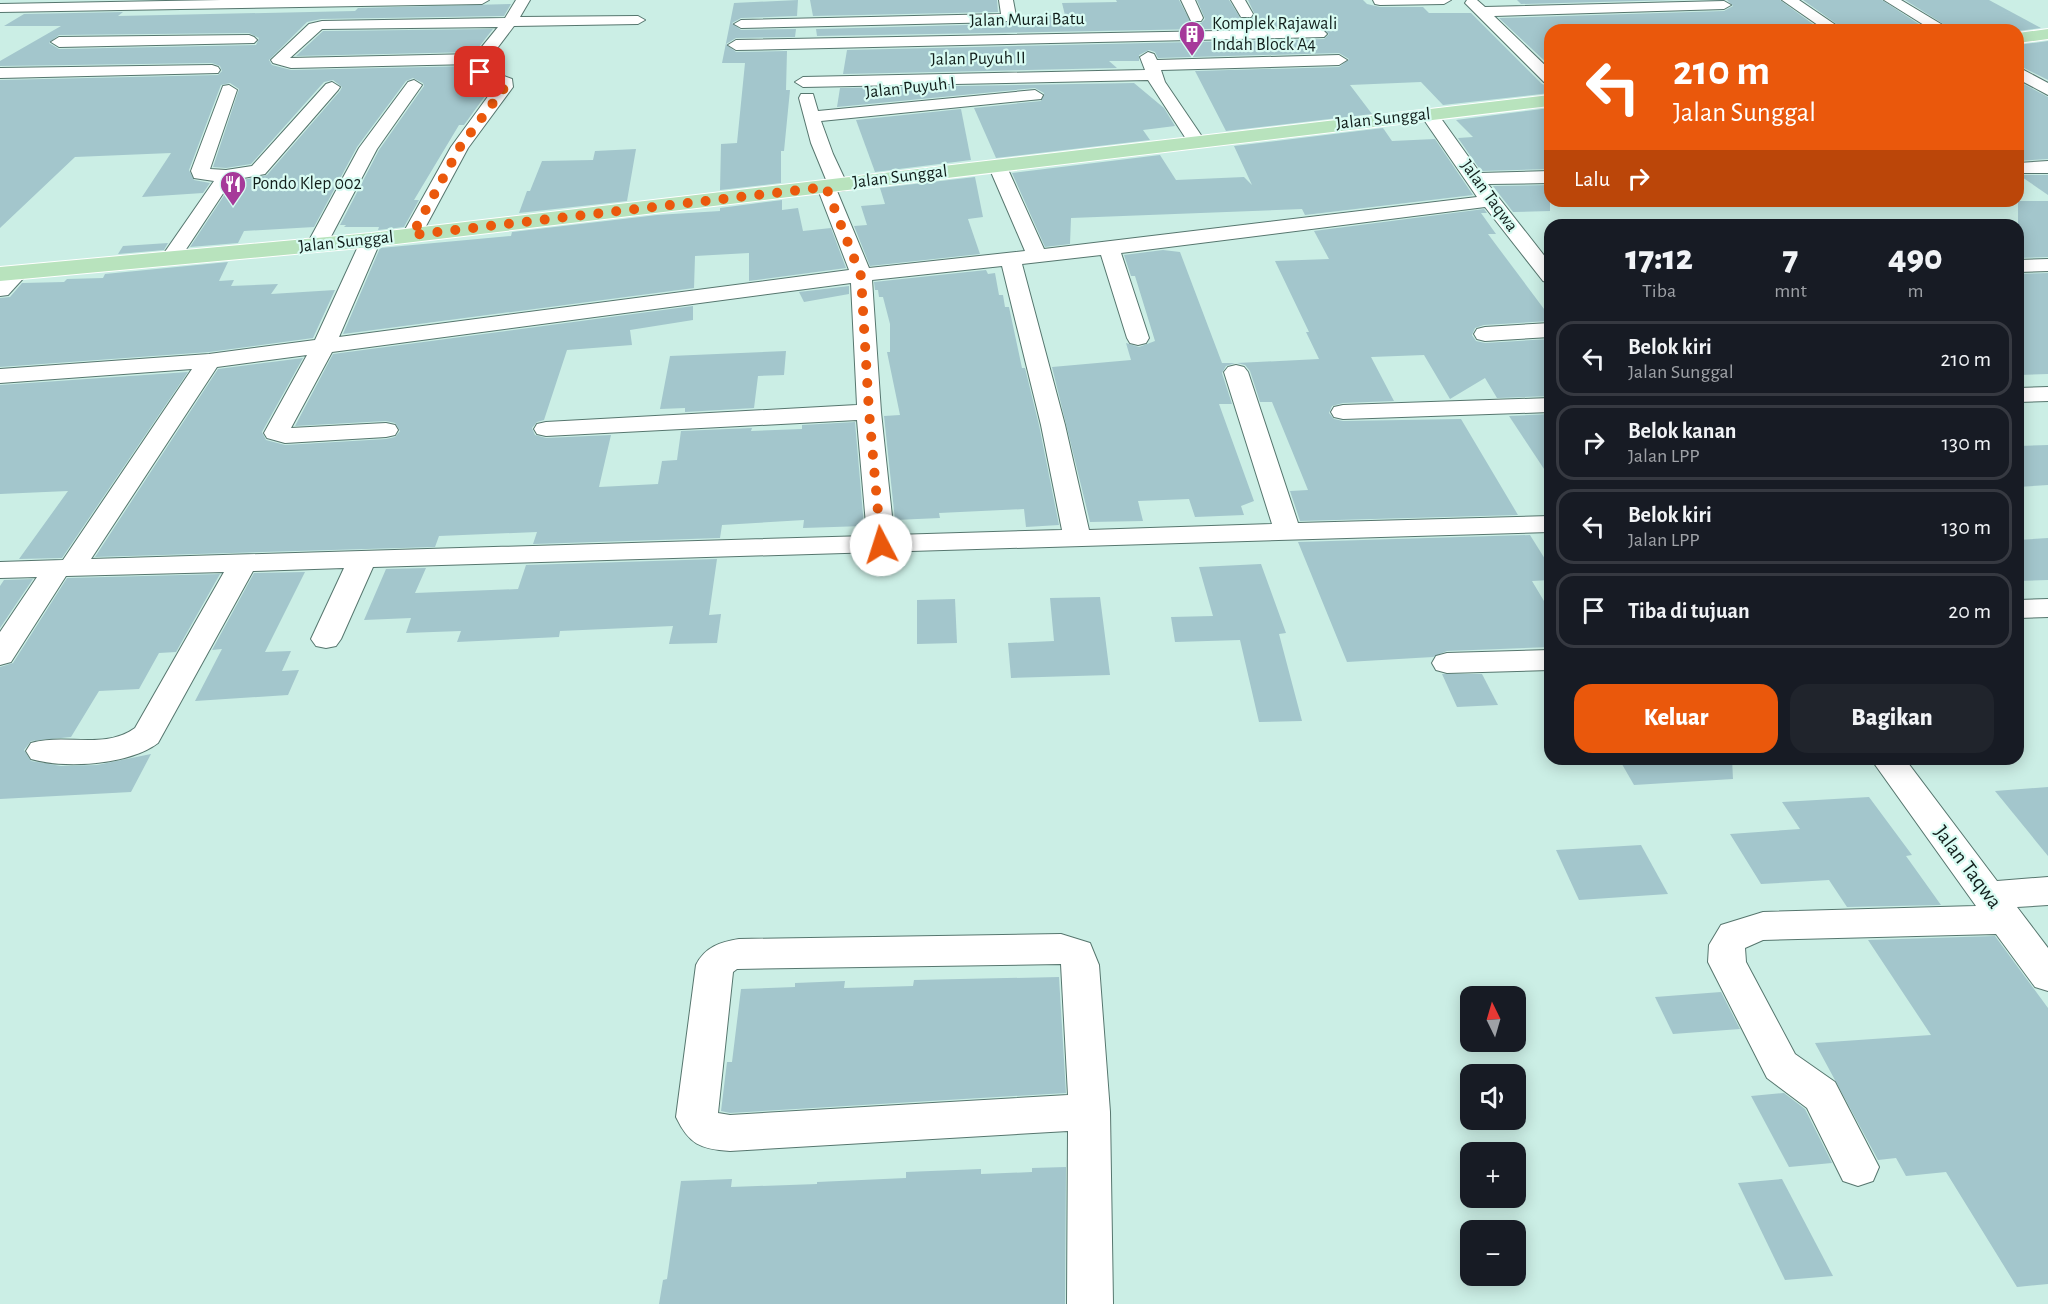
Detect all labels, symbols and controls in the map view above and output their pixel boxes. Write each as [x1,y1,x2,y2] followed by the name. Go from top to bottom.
[969,10,1085,30] street label: Jalan Murai Batu
[1212,15,1337,54] place label: Komplek Rajawali Indah Block A4
[1177,19,1207,57] building icon: Komplek Rajawali Indah Block A4
[454,46,505,97] pin
[1574,48,1652,126] icon: left
[930,49,1026,69] street label: Jalan Puyuh II
[1673,50,1770,92] text: 210 m
[463,55,496,88] icon: arrive
[864,74,956,102] street label: Jalan Puyuh I
[1673,99,1816,126] text: Jalan Sunggal
[1335,105,1431,133] street label: Jalan Sunggal
[1457,157,1521,235] street label: Jalan Taqwa
[852,162,948,192] street label: Jalan Sunggal
[1622,162,1655,195] icon: right
[1574,168,1610,190] text: Lalu
[218,169,248,207] restaurant icon: Pondo Klep 002
[252,175,362,193] place label: Pondo Klep 002
[298,228,394,256] street label: Jalan Sunggal
[1625,240,1693,276] text: 17:12
[1783,240,1798,276] text: 7
[1888,240,1943,276] text: 490
[1642,281,1676,301] text: Tiba
[1774,281,1807,301] text: mnt
[1907,281,1923,301] text: m
[1628,336,1712,358] text: Belok kiri
[1577,342,1610,375] icon: left
[1941,348,1991,370] text: 210 m
[1628,362,1734,382] text: Jalan Sunggal
[1628,420,1736,442] text: Belok kanan
[1577,426,1610,459] icon: right
[1942,432,1991,454] text: 130 m
[1628,446,1700,466] text: Jalan LPP
[1628,504,1712,526] text: Belok kiri
[1577,510,1610,543] icon: left
[849,513,913,577] position arrow
[1942,516,1991,538] text: 130 m
[1628,530,1700,550] text: Jalan LPP
[1577,594,1610,627] icon: arrive
[1628,600,1750,622] text: Tiba di tujuan
[1948,600,1991,622] text: 20 m
[1574,684,1778,753] button: Keluar
[1790,684,1994,753] button: Bagikan
[1930,822,2006,913] street label: Jalan Taqwa
[1460,986,1526,1052] north arrow
[1460,986,1526,1286] map controls
[1460,1064,1526,1130] button: sound
[1460,1142,1526,1208] button: +
[1460,1220,1526,1286] button: −

